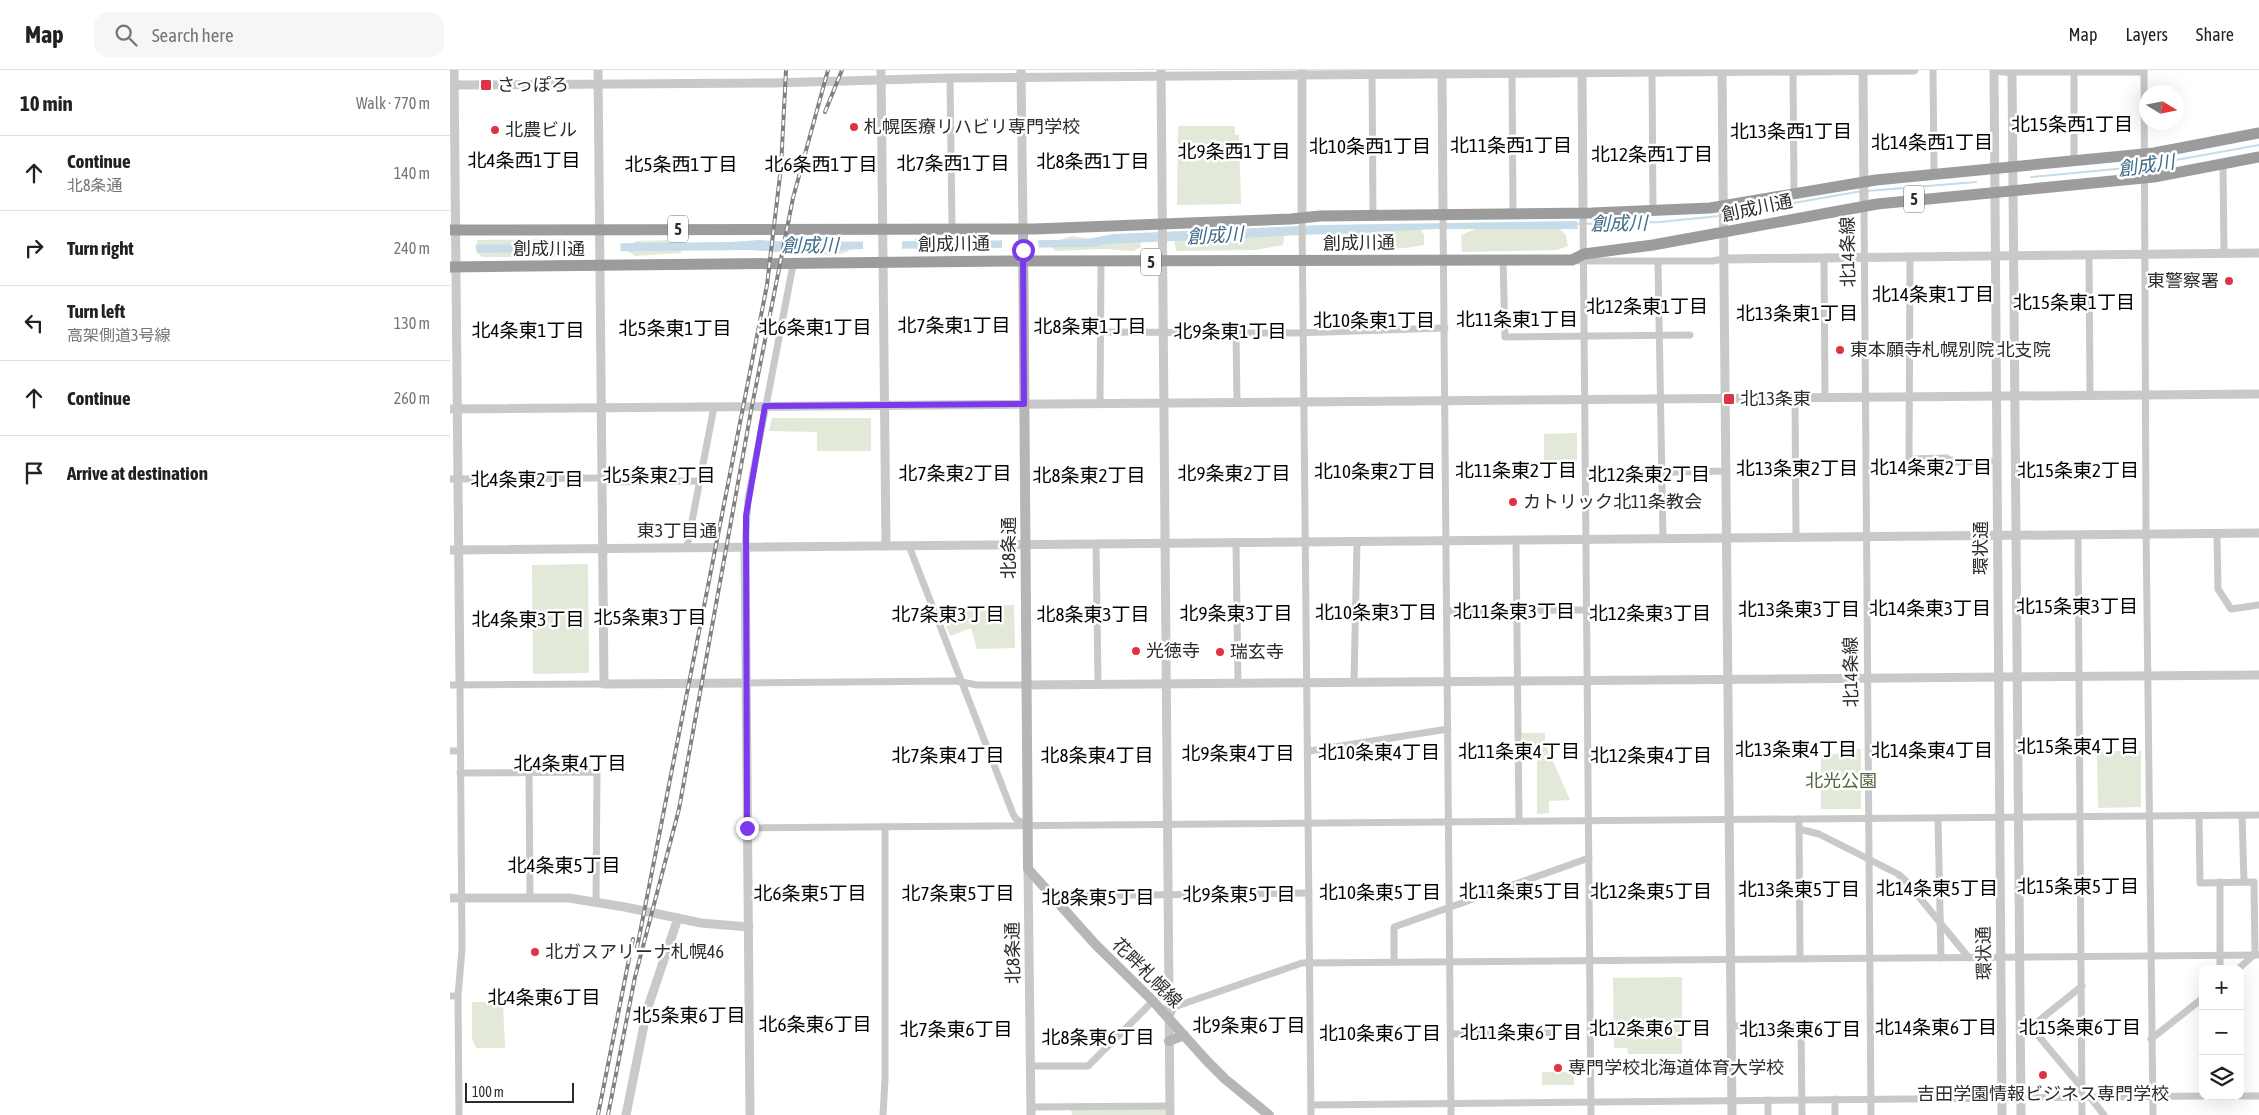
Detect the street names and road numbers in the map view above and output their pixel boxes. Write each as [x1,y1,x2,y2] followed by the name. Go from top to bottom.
[1904,186,1924,212] road number: 5
[1719,190,1794,225] street label: 創成川通
[668,216,688,242] road number: 5
[1836,216,1859,288] street label: 北14条線
[1323,231,1395,254] street label: 創成川通
[918,232,990,255] street label: 創成川通
[513,238,585,259] street label: 創成川通
[1141,248,1161,276] road number: 5
[998,517,1019,579] street label: 北8条通
[637,520,717,541] street label: 東3丁目通
[1970,521,1991,575] street label: 環状通
[1839,636,1862,708] street label: 北14条線
[1001,922,1024,984] street label: 北8条通
[1973,926,1994,980] street label: 環状通
[1108,933,1187,1012] street label: 花畔札幌線

